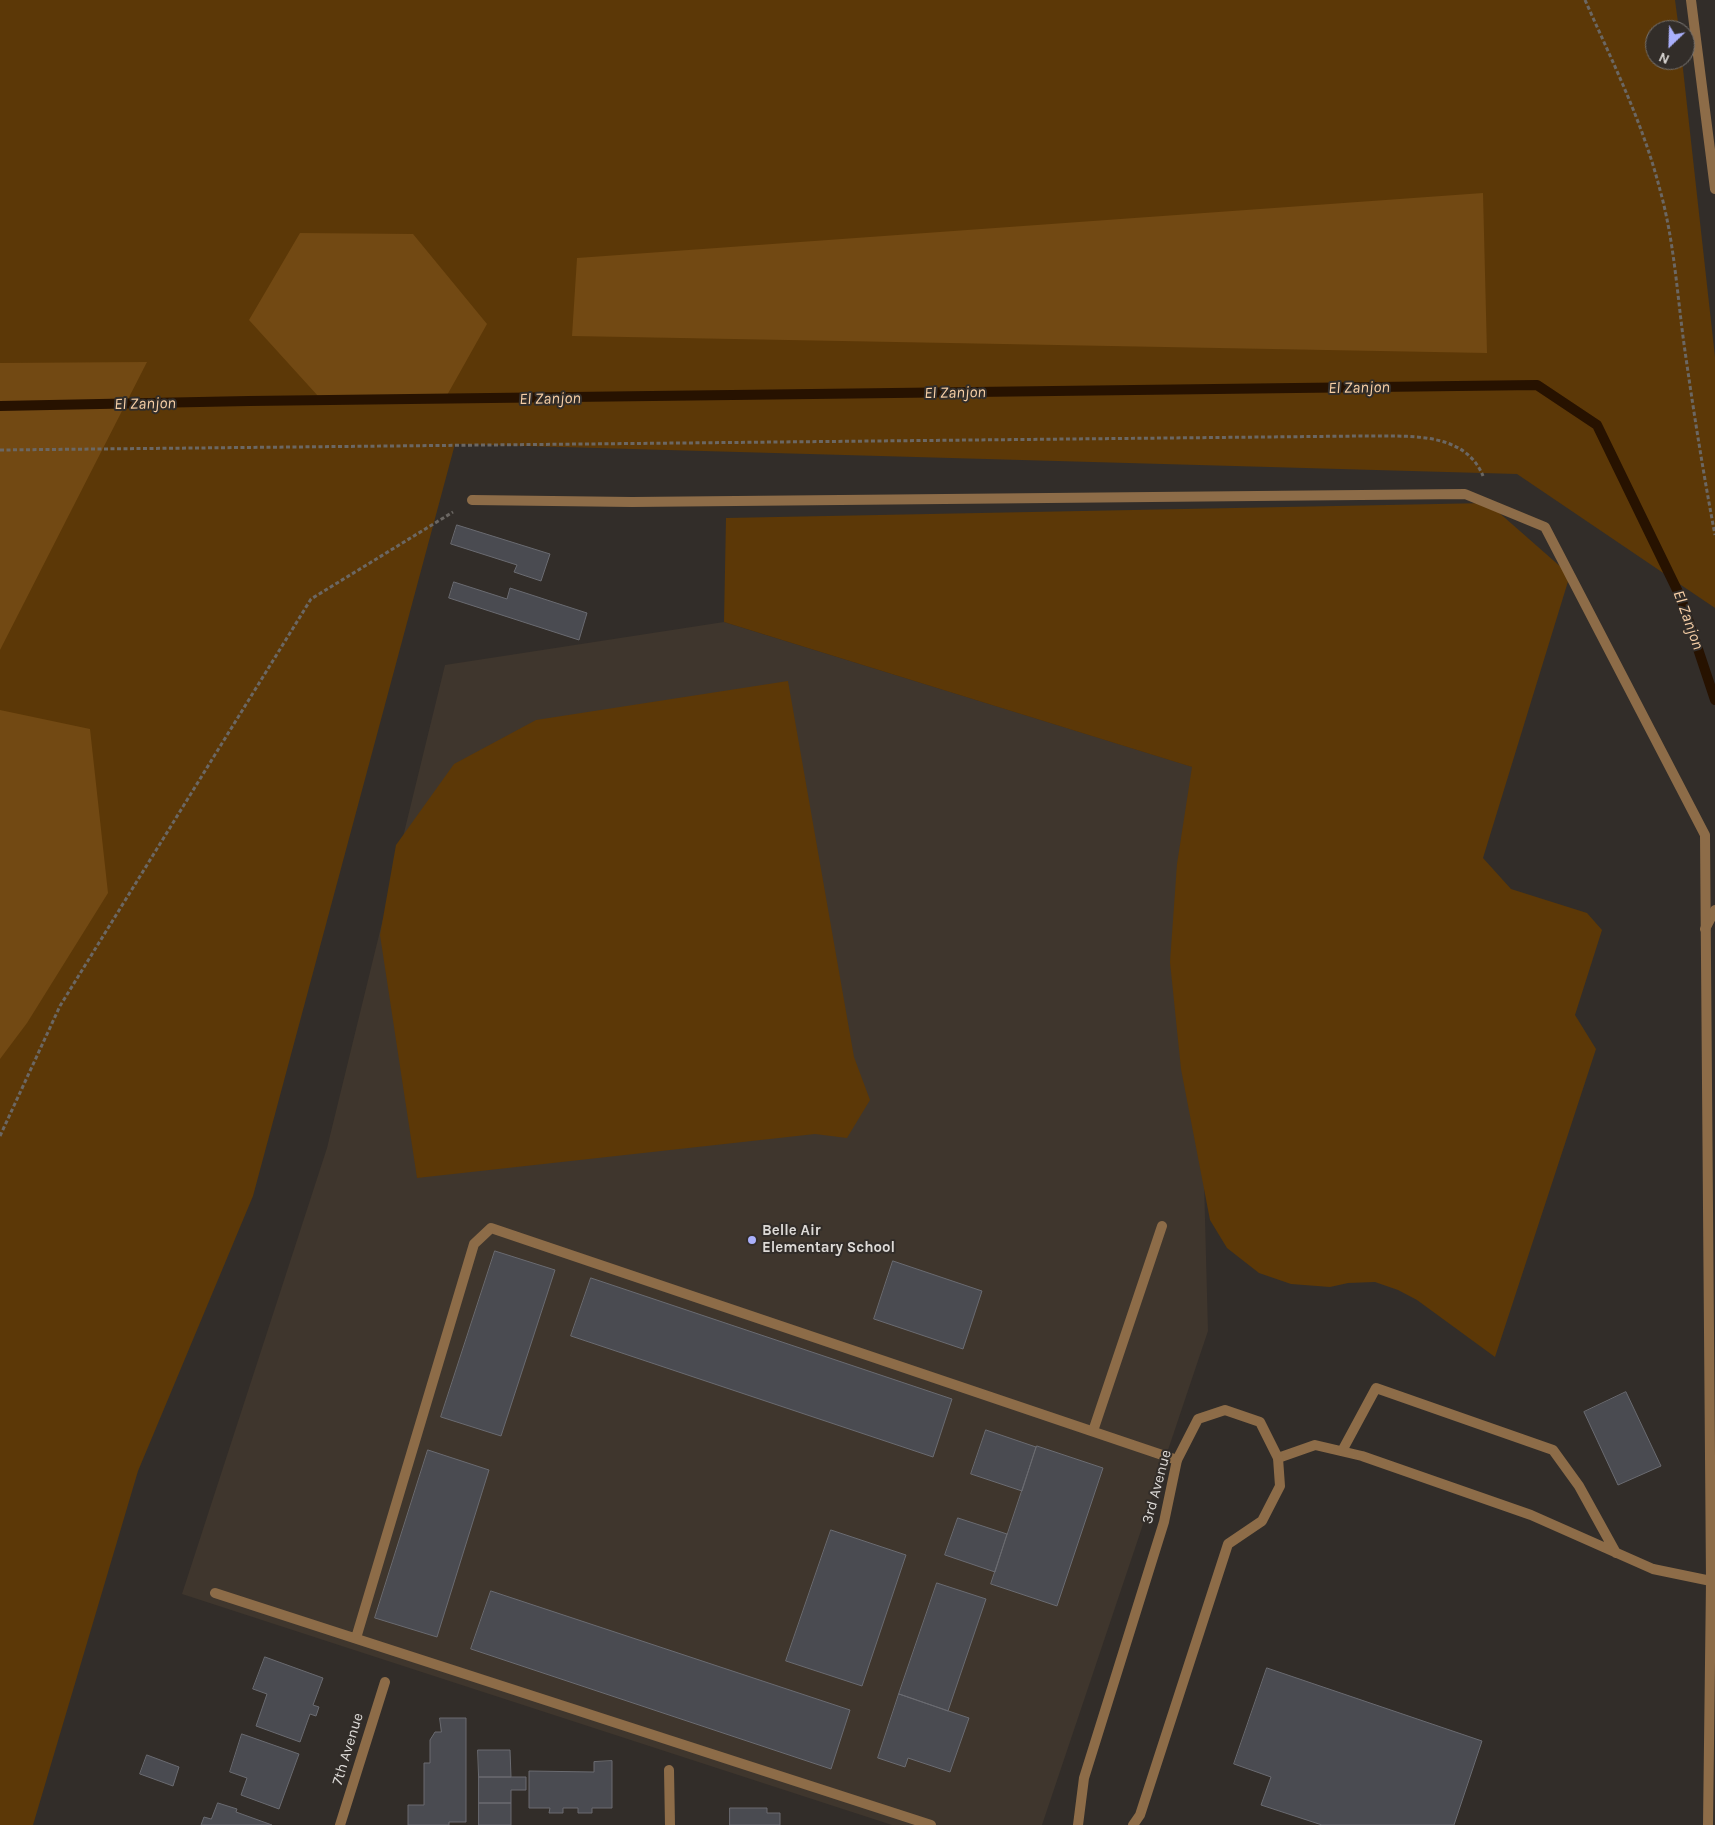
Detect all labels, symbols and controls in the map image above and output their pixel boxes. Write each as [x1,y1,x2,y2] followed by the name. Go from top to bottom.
[1645,20,1695,70] north arrow
[1656,48,1672,68] text: N
[1328,378,1390,398] water label: El Zanjon
[924,383,986,403] water label: El Zanjon
[519,389,581,409] water label: El Zanjon
[114,394,176,414] water label: El Zanjon
[1668,588,1708,652] water label: El Zanjon
[762,1222,895,1257] place label: Belle Air Elementary School
[746,1234,758,1246] marker: Belle Air Elementary School
[1138,1448,1176,1526] street label: 3rd Avenue
[328,1711,368,1787] street label: 7th Avenue

